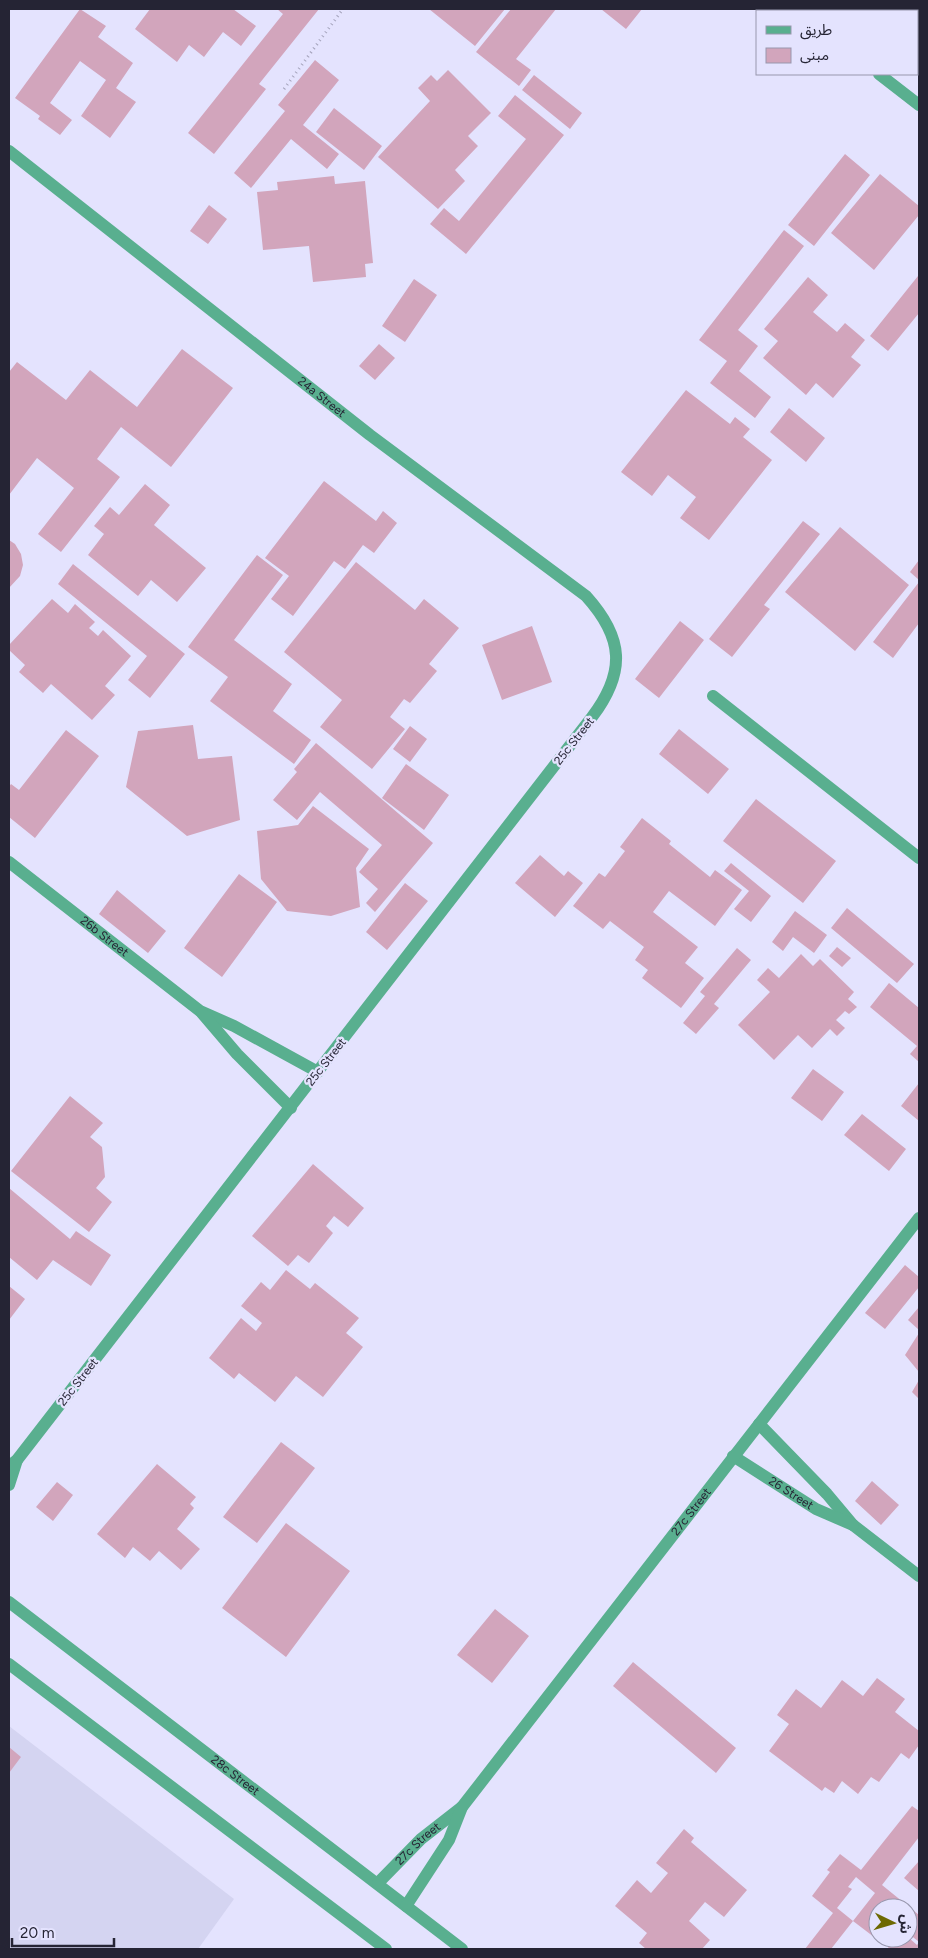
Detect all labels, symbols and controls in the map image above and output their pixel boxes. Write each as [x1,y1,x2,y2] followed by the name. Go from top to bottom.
[756,10,918,75] legend
[800,21,832,40] text: طريق
[800,46,829,64] text: مبنى
[295,374,349,420] street label: 24a Street
[551,714,597,768] street label: 25c Street
[78,913,132,960] street label: 26b Street
[303,1035,349,1089] street label: 25c Street
[55,1355,101,1409] street label: 25c Street
[766,1474,816,1513] street label: 26 Street
[668,1485,714,1538] street label: 27c Street
[208,1752,263,1799] street label: 28c Street
[392,1819,444,1868] street label: 27c Street
[868,1898,918,1948] north arrow
[896,1914,915,1934] text: ش
[12,1916,115,1948] scale bar
[20,1924,54,1942] text: 20 m

